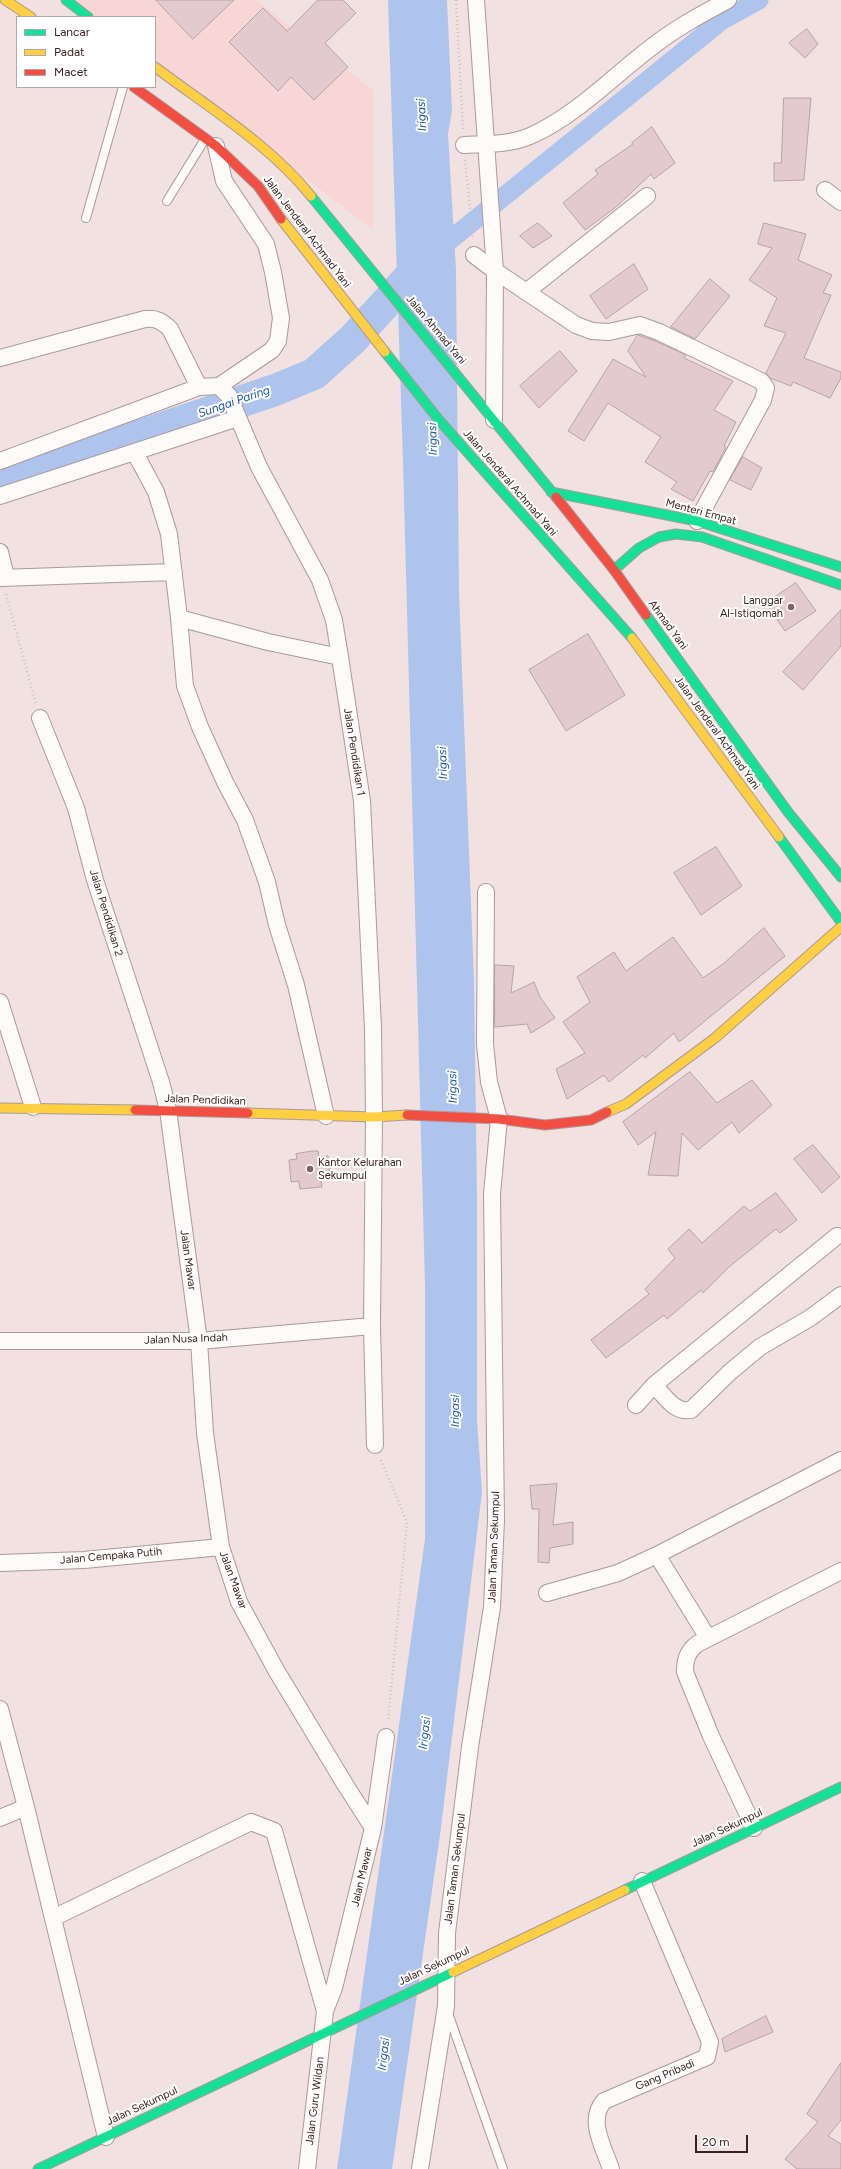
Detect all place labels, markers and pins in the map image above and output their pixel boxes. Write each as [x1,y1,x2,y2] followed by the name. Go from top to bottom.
[720,594,783,620] place label: Langgar Al-Istiqomah
[786,602,796,612] marker: Langgar Al-Istiqomah
[318,1156,402,1182] place label: Kantor Kelurahan Sekumpul
[305,1164,315,1174] marker: Kantor Kelurahan Sekumpul

